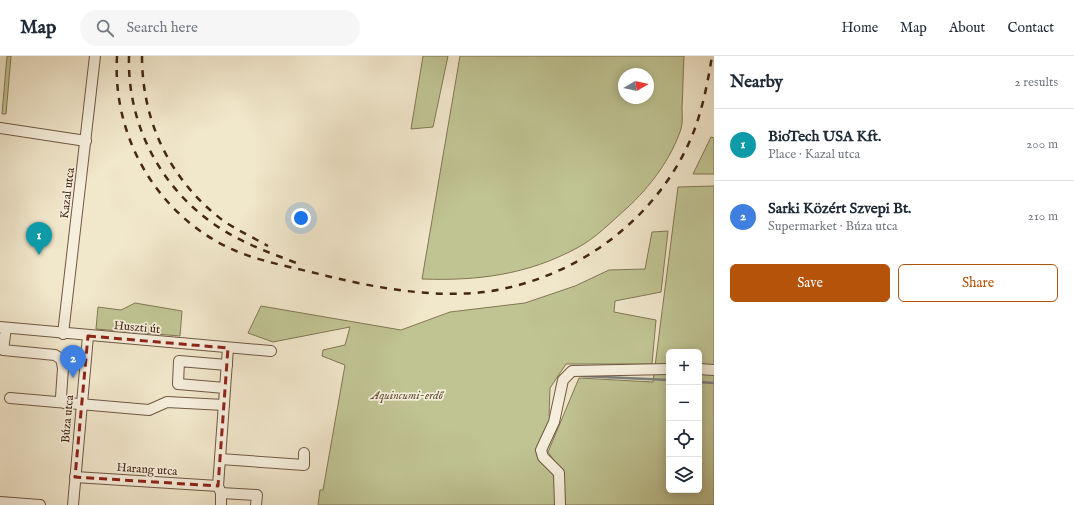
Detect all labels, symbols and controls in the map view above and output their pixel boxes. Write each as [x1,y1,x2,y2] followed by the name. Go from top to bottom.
[80,10,360,46] search box
[20,16,56,40] text: Map
[94,17,116,39] icon: search
[126,18,198,37] text: Search here
[842,19,878,37] text: Home
[900,19,927,37] text: Map
[949,19,985,37] text: About
[1007,19,1054,37] text: Contact
[618,68,654,104] north arrow
[730,72,783,93] text: Nearby
[1014,74,1058,91] text: 2 results
[768,127,881,146] text: BioTech USA Kft.
[741,136,745,153] text: 1
[1026,136,1058,153] text: 200 m
[768,146,860,163] text: Place · Kazal utca
[57,166,78,219] street label: Kazal utca
[768,199,911,218] text: Sarki Közért Szvepi Bt.
[291,208,311,228] your location
[740,208,746,225] text: 2
[1028,208,1058,225] text: 210 m
[768,218,898,235] text: Supermarket · Búza utca
[26,222,52,255] pin: 1
[730,264,890,302] button: Save
[898,264,1058,302] button: Share
[113,318,161,337] street label: Huszti út
[60,345,86,378] pin: 2
[666,349,702,493] map controls
[666,349,702,385] button: +
[666,385,702,421] button: −
[369,388,445,403] park label: Aquincumi-erdő
[58,394,77,444] street label: Búza utca
[666,421,702,457] button: locate
[666,457,702,493] button: layers
[116,460,179,479] street label: Harang utca

